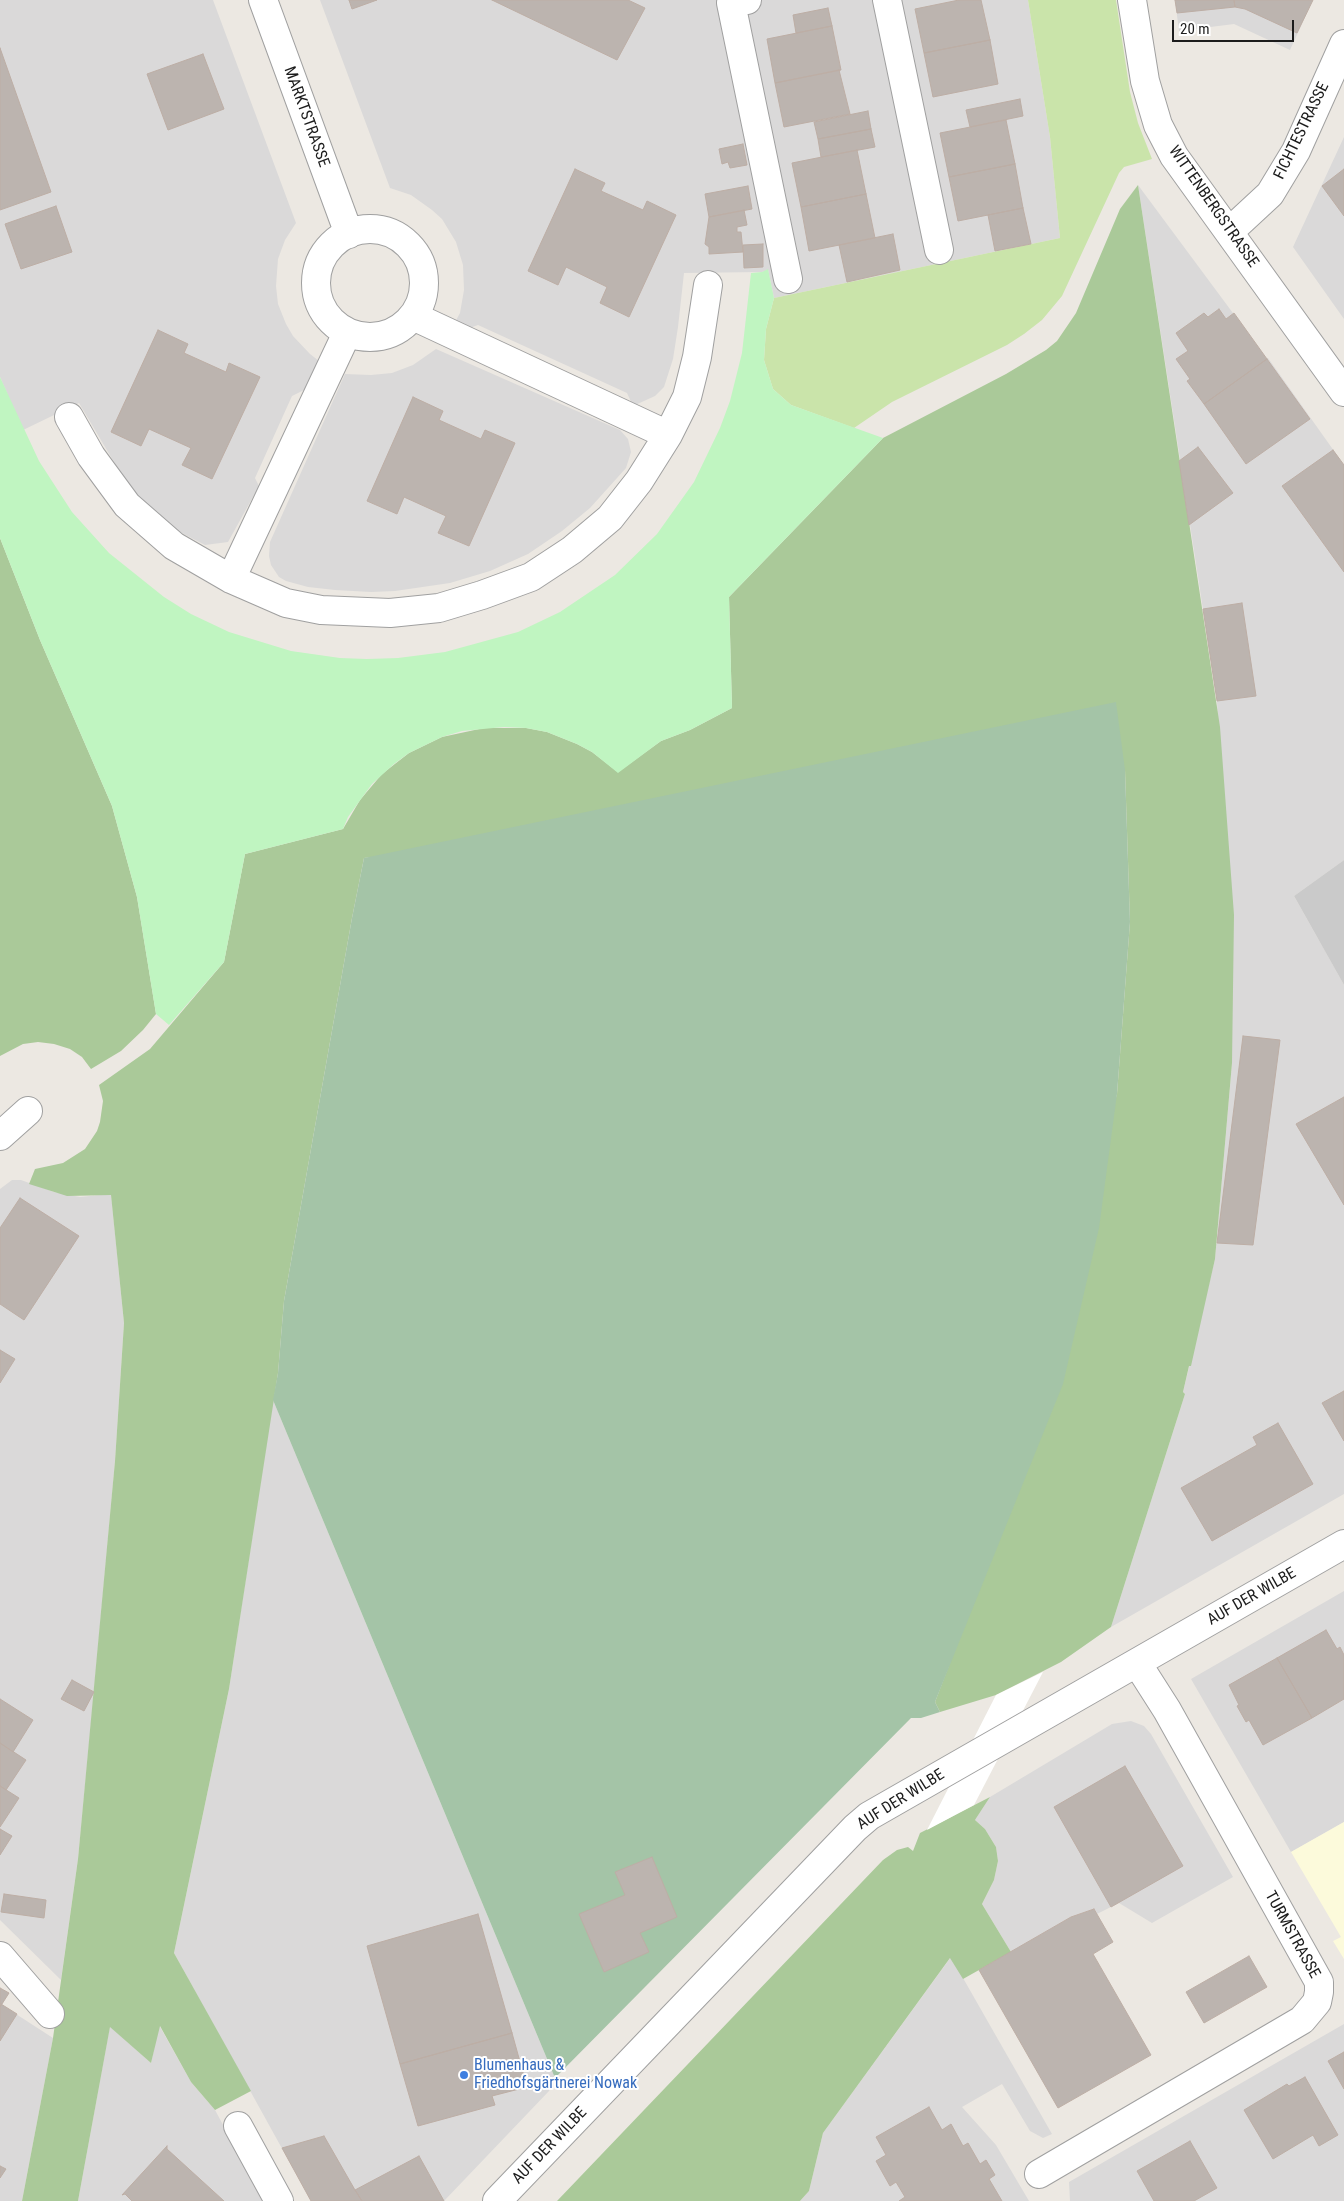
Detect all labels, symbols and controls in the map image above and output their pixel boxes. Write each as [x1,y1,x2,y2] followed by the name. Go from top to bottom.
[1174,10,1296,42] scale bar
[1180,20,1210,38] text: 20 m
[279,64,333,170] street label: MARKTSTRASSE
[1270,79,1334,183] street label: FICHTESTRASSE
[1164,142,1262,272] street label: WITTENBERGSTRASSE
[1204,1564,1300,1630] street label: AUF DER WILBE
[854,1766,948,1834] street label: AUF DER WILBE
[1260,1888,1324,1982] street label: TURMSTRASSE
[474,2056,637,2094] place label: Blumenhaus & Friedhofsgärtnerei Nowak
[458,2069,470,2081] marker: Blumenhaus & Friedhofsgärtnerei Nowak
[509,2104,591,2188] street label: AUF DER WILBE

